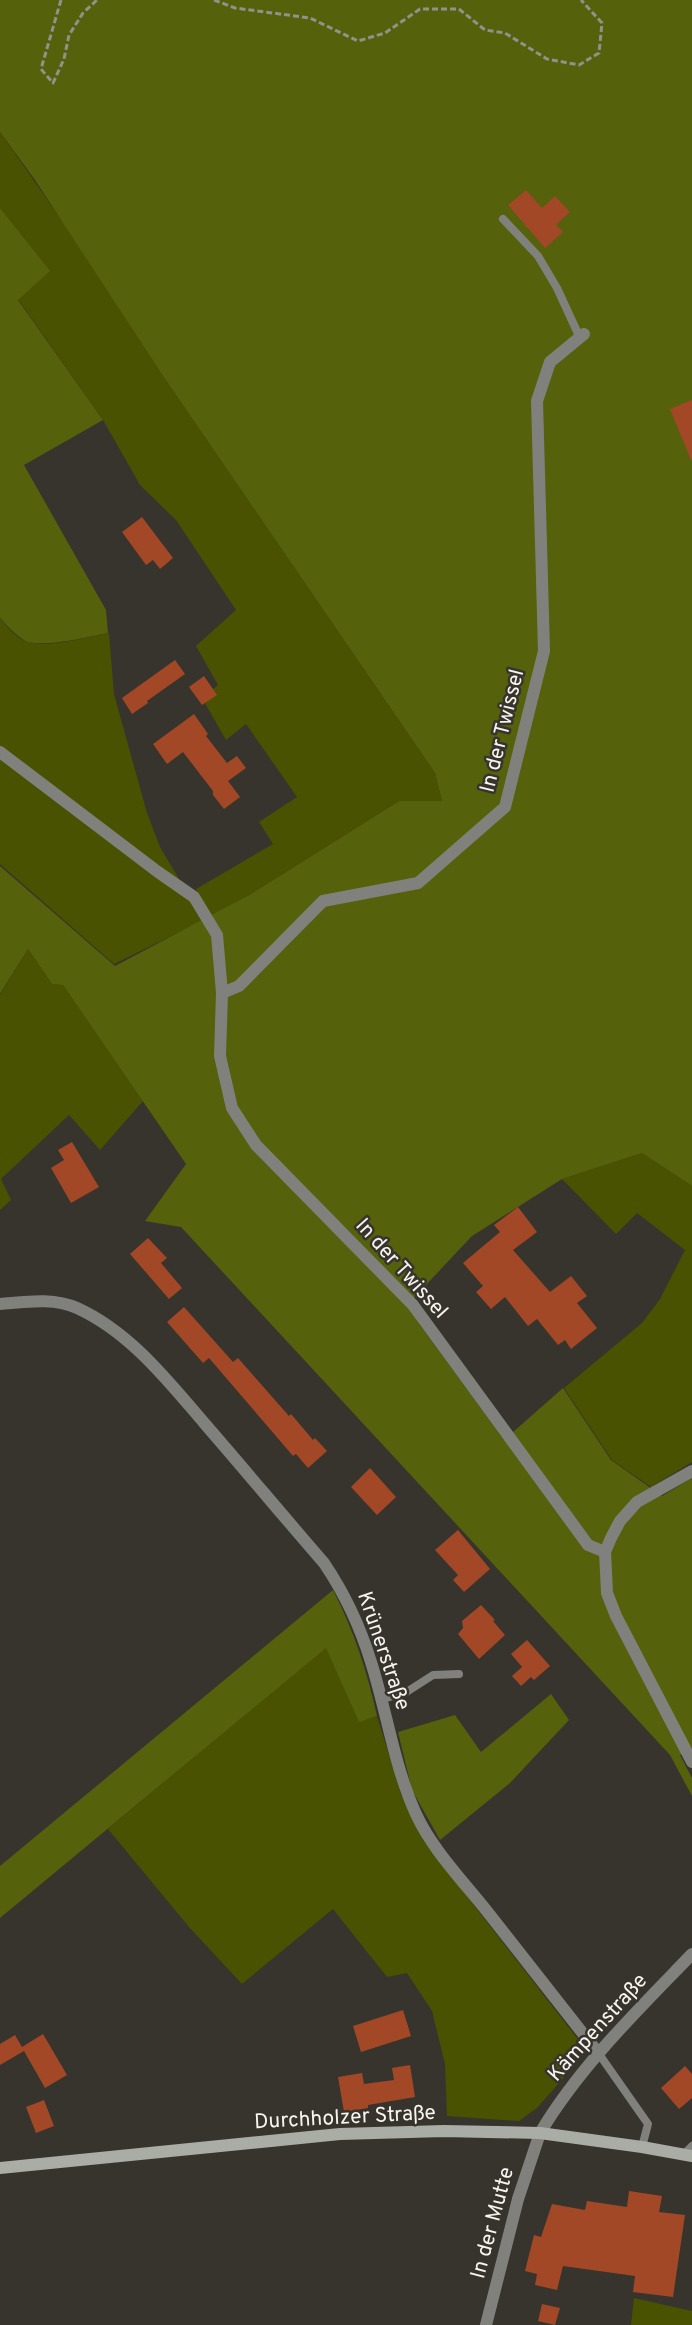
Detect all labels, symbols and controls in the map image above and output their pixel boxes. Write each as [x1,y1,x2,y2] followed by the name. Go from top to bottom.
[475,666,531,796] street label: In der Twissel
[349,1213,453,1325] street label: In der Twissel
[350,1588,416,1714] street label: Krünerstraße
[542,1968,654,2088] street label: Kämpenstraße
[254,2100,436,2136] street label: Durchholzer Straße
[465,2164,521,2282] street label: In der Mutte

